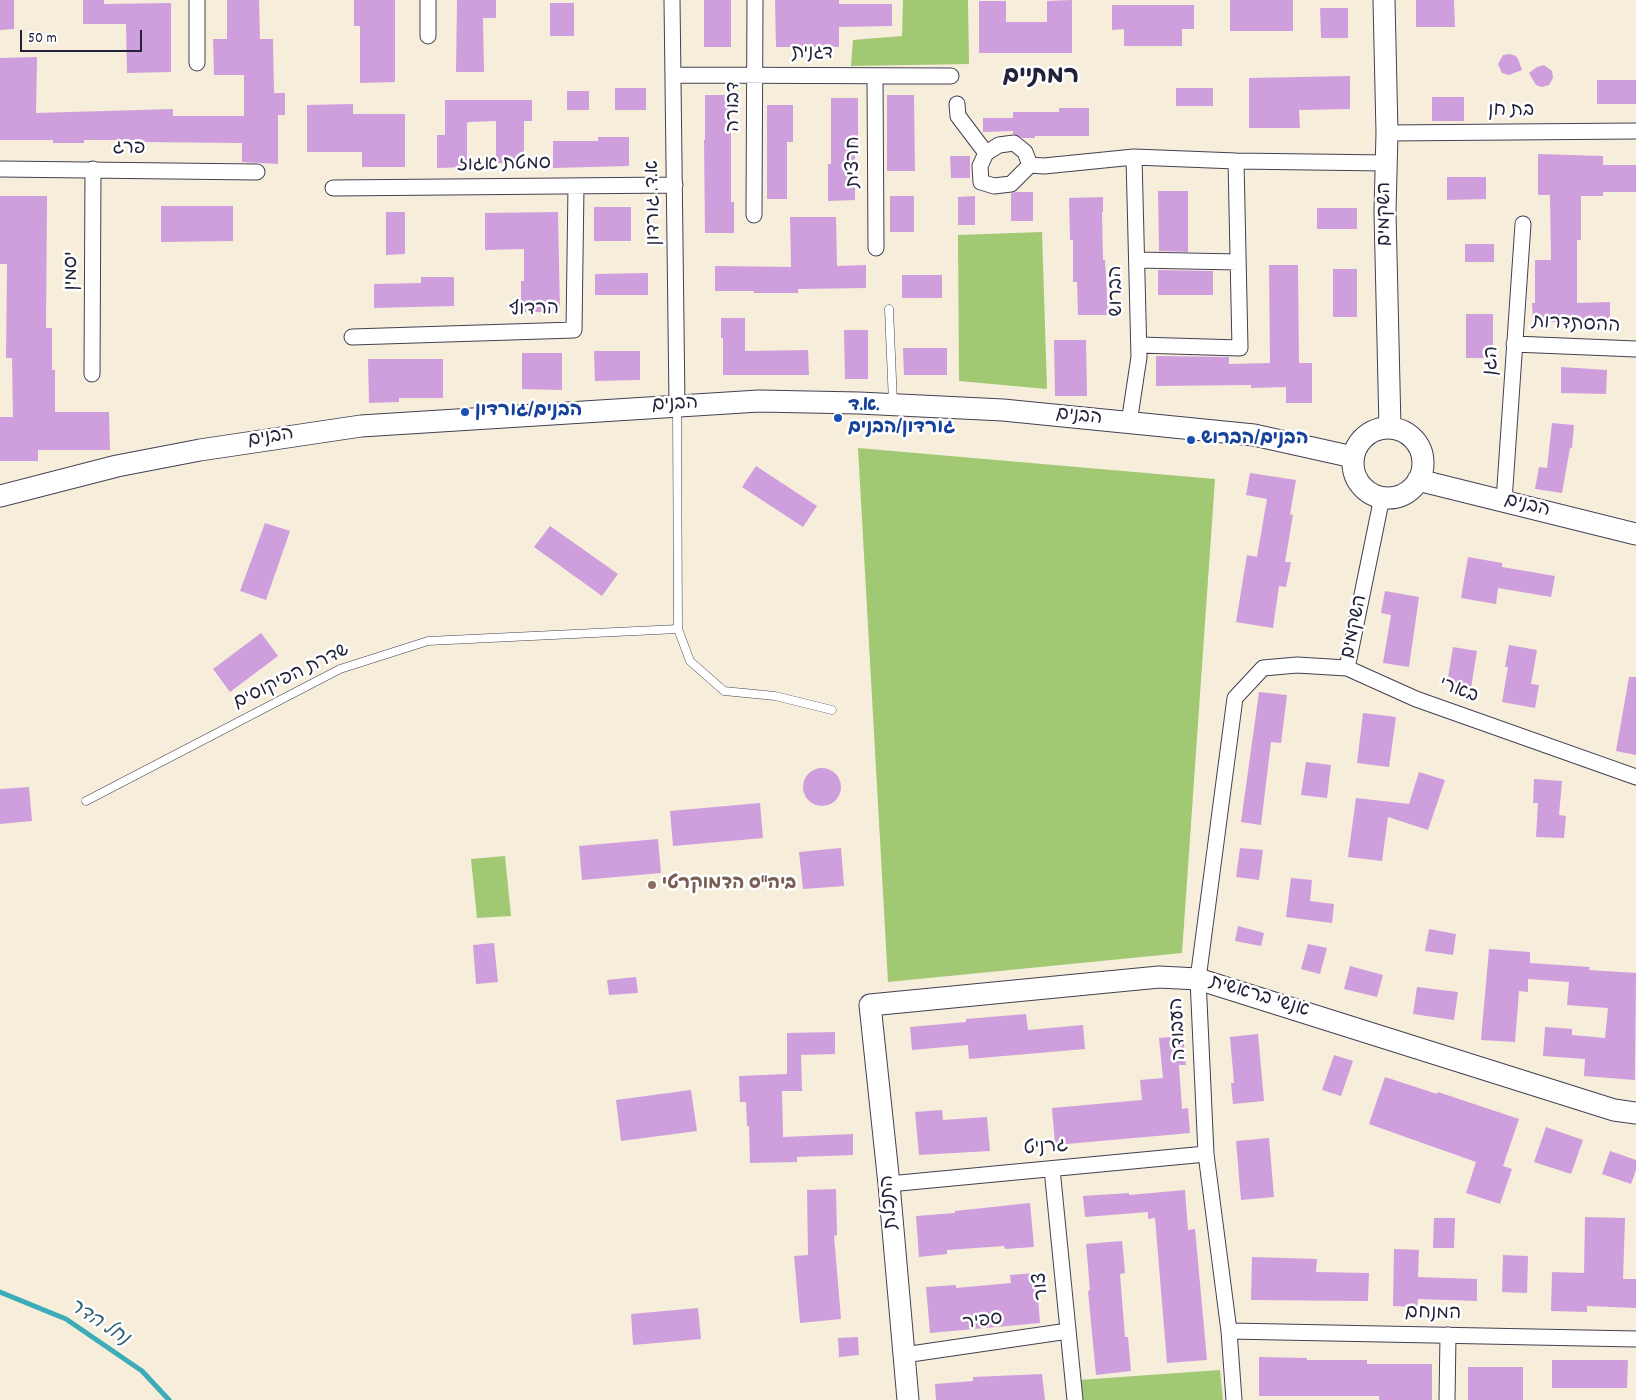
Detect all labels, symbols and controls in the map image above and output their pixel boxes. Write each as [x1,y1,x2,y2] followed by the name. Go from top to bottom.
[22,20,145,52] scale bar
[28,28,57,50] text: 50 m
[791,43,833,67] street label: דגנית
[1003,65,1079,93] district label: רמתיים
[724,82,746,132] street label: דבורה
[1488,101,1534,123] street label: בת חן
[844,136,866,188] street label: חרצית
[112,138,146,162] street label: פרג
[457,154,551,178] street label: סמטת אגוז
[643,160,667,246] street label: א.ד. גורדון
[1375,182,1397,246] street label: השקמים
[62,251,84,291] street label: יסמין
[1106,265,1130,317] street label: הברוש
[509,299,559,323] street label: הרדוף
[1531,312,1621,340] street label: ההסתדרות
[1481,346,1505,376] street label: הגן
[651,393,699,419] street label: הבנים
[848,396,955,440] place label: א.ד. גורדון/הבנים
[475,401,582,423] place label: הבנים/גורדון
[1055,404,1103,432] street label: הבנים
[459,406,471,418] marker: הבנים/גורדון
[832,412,844,424] marker: א.ד. גורדון/הבנים
[246,424,296,454] street label: הבנים
[1201,429,1309,451] place label: הבנים/הברוש
[1185,434,1197,446] marker: הבנים/הברוש
[1502,490,1552,524] street label: הבנים
[1338,593,1374,661] street label: השקמים
[230,640,354,716] street label: שדרת הפיקוסים
[1435,674,1481,710] street label: בארי
[662,874,796,896] place label: ביה"ס הדמוקרטי
[646,879,658,891] marker: ביה"ס הדמוקרטי
[1206,972,1312,1024] street label: אנשי בראשית
[1167,997,1193,1061] street label: העבודה
[1023,1136,1069,1162] street label: גרניט
[877,1174,905,1230] street label: התכלת
[1030,1271,1056,1301] street label: צור
[63,1296,133,1352] water label: נחל הדר
[1405,1303,1461,1327] street label: המנחם
[962,1309,1004,1337] street label: ספיר

